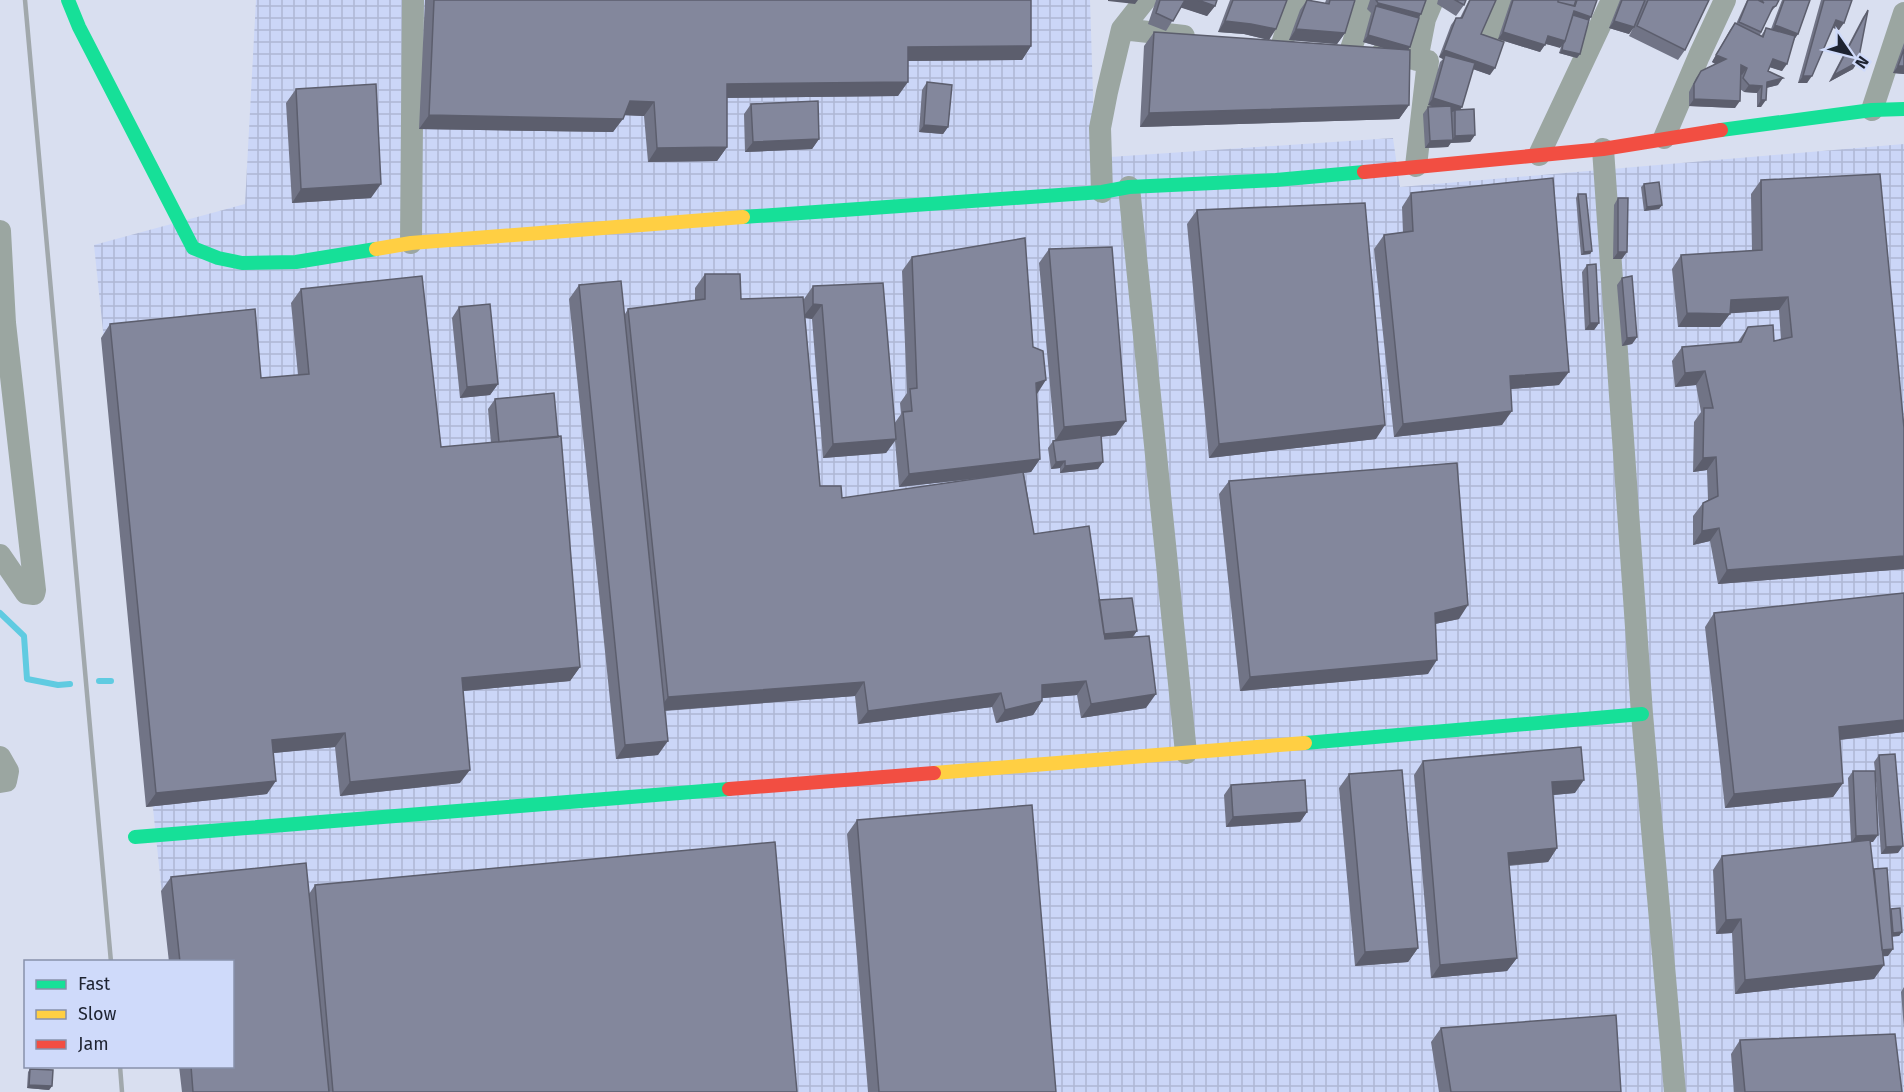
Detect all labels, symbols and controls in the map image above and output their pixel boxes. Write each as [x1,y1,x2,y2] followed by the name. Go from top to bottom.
[1820,24,1880,84] north arrow
[1851,53,1873,72] text: N
[24,960,234,1068] legend
[78,973,111,995] text: Fast
[78,1003,117,1025] text: Slow
[78,1033,109,1055] text: Jam

